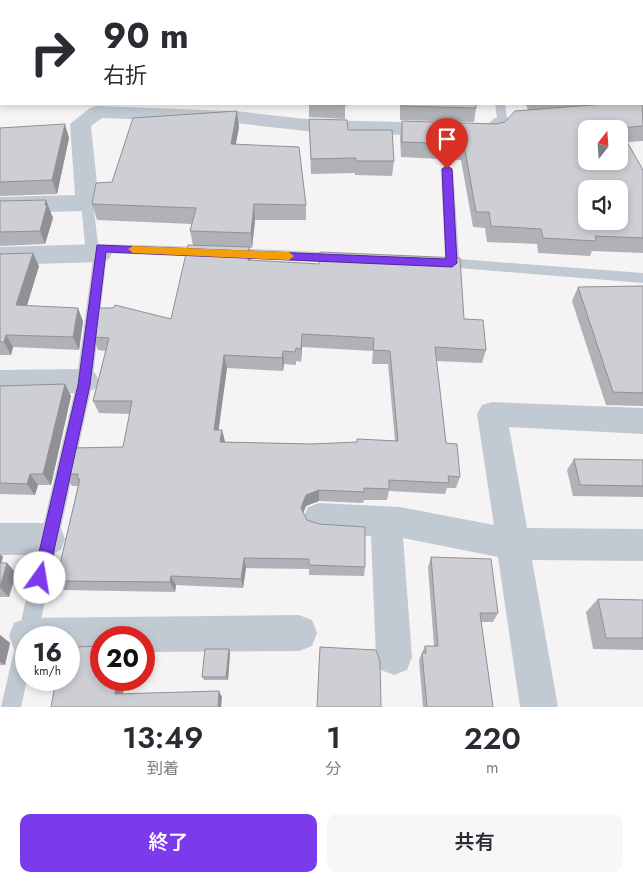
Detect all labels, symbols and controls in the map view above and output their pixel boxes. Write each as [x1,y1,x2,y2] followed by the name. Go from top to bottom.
[103,11,189,61] text: 90 m
[20,20,85,85] icon: right
[103,59,147,91] text: 右折
[426,118,468,169] pin
[578,120,628,170] north arrow
[578,120,628,230] map controls
[433,125,461,153] icon: arrive
[578,180,628,230] button: sound
[13,551,65,603] position arrow
[90,626,155,691] speed limit sign: 20
[33,634,62,670] text: 16
[34,662,61,680] text: km/h
[122,716,203,759] text: 13:49
[326,716,341,759] text: 1
[464,717,521,760] text: 220
[486,756,498,779] text: m
[147,757,179,780] text: 到着
[326,757,342,780] text: 分
[20,814,317,872] button: 終了
[327,814,623,872] button: 共有

